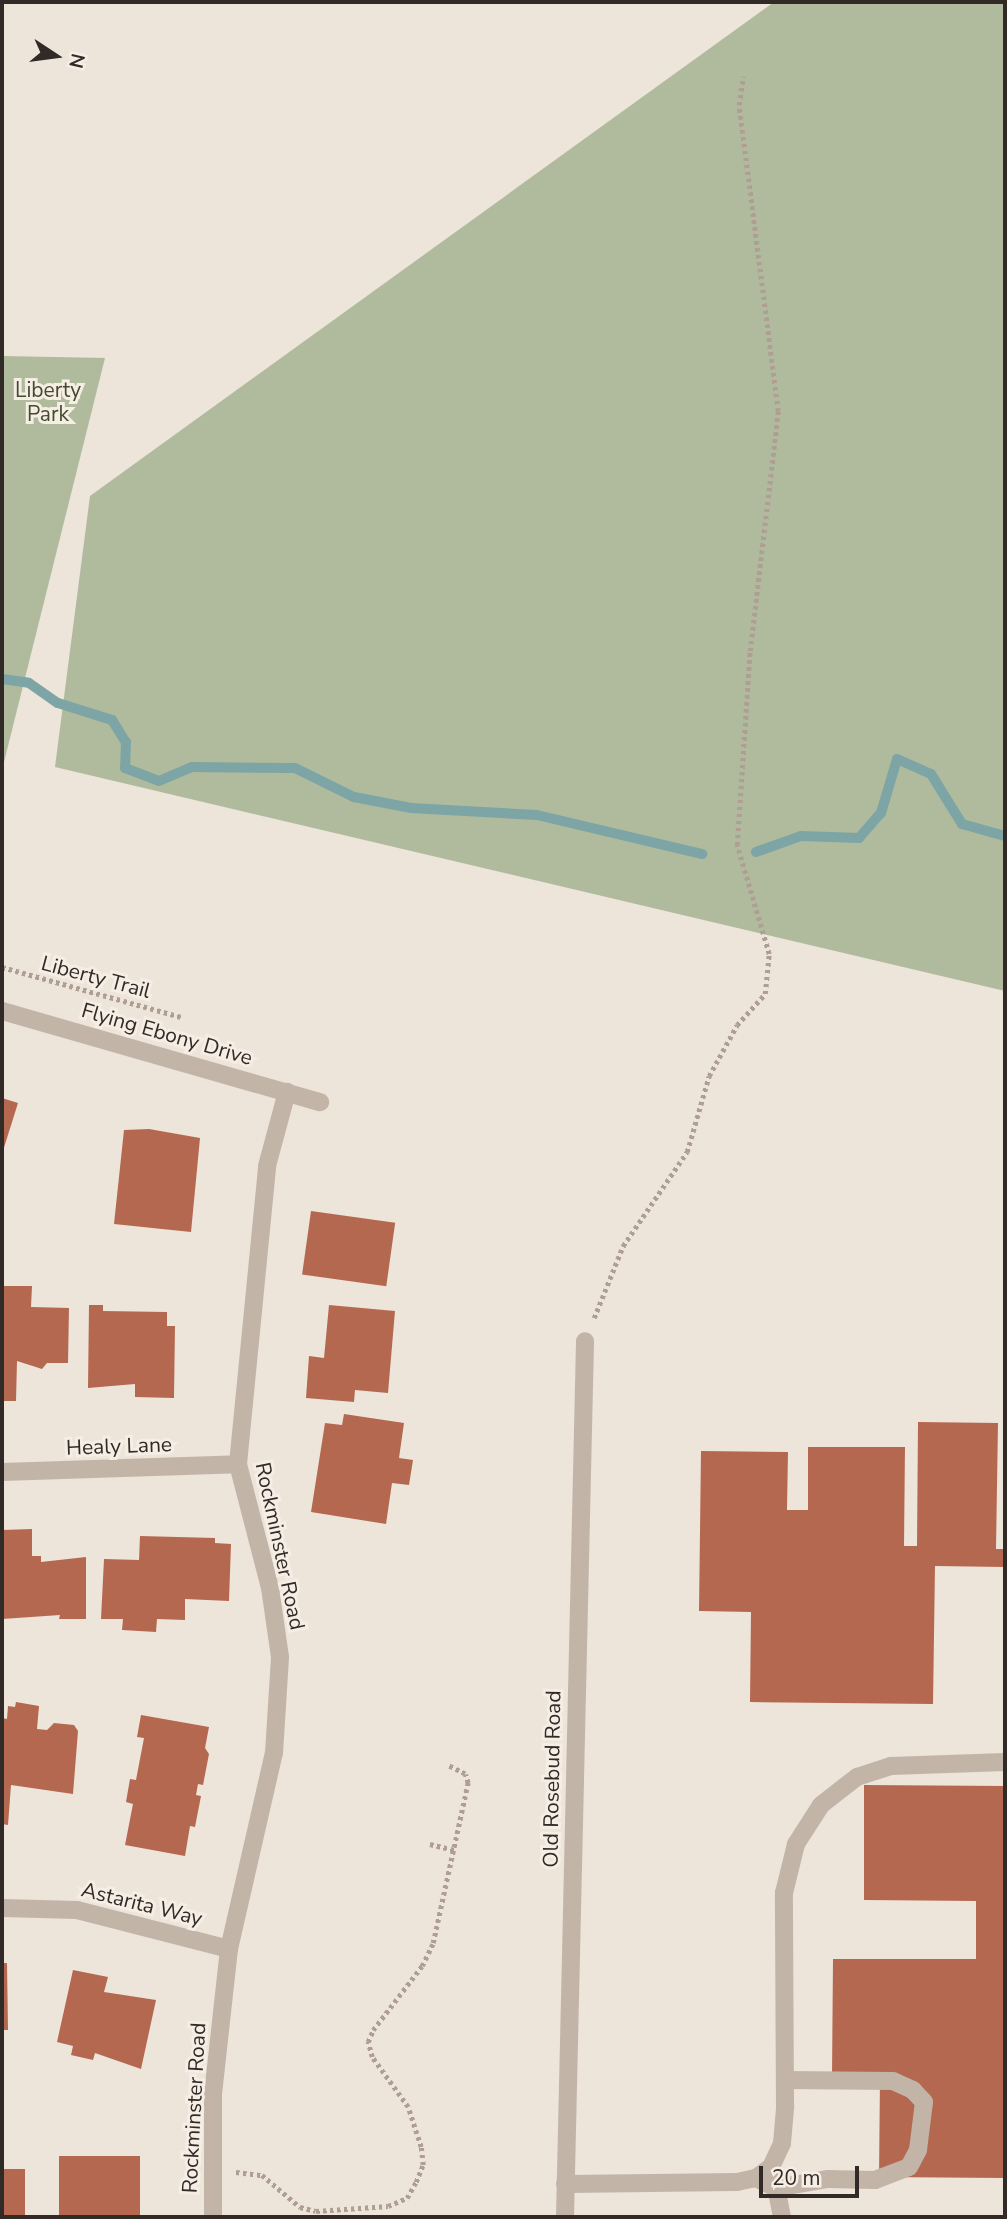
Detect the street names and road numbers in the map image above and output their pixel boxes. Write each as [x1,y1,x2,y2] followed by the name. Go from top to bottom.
[39,950,153,1004] street label: Liberty Trail
[79,998,255,1070] street label: Flying Ebony Drive
[66,1432,172,1460] street label: Healy Lane
[250,1460,310,1632] street label: Rockminster Road
[538,1690,566,1868] street label: Old Rosebud Road
[79,1877,205,1931] street label: Astarita Way
[177,2022,211,2194] street label: Rockminster Road

